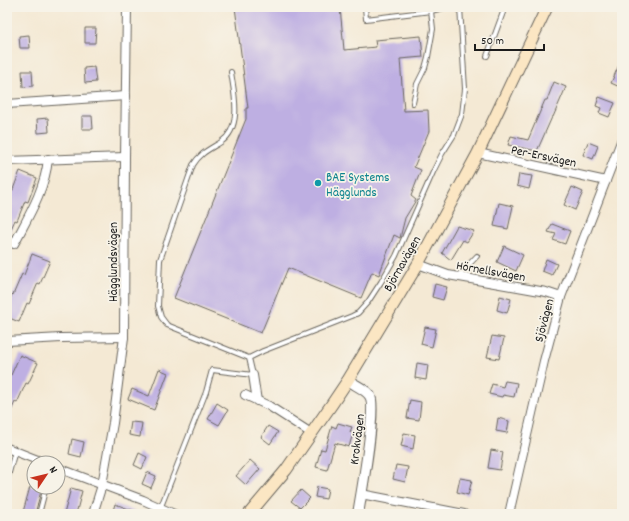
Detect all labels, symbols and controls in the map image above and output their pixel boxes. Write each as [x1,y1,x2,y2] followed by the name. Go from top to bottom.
[475,26,544,52] scale bar
[481,33,504,50] text: 50 m
[509,141,578,174] street label: Per-Ersvägen
[326,169,390,203] place label: BAE Systems Hägglunds
[313,178,323,188] marker: BAE Systems Hägglunds
[105,222,124,302] street label: Hägglundsvägen
[380,233,427,296] street label: Björnavägen
[454,257,527,288] street label: Hörnellsvägen
[531,297,560,344] street label: Sjövägen
[346,413,371,466] street label: Krokvägen
[26,455,66,495] north arrow
[44,464,61,478] text: N

